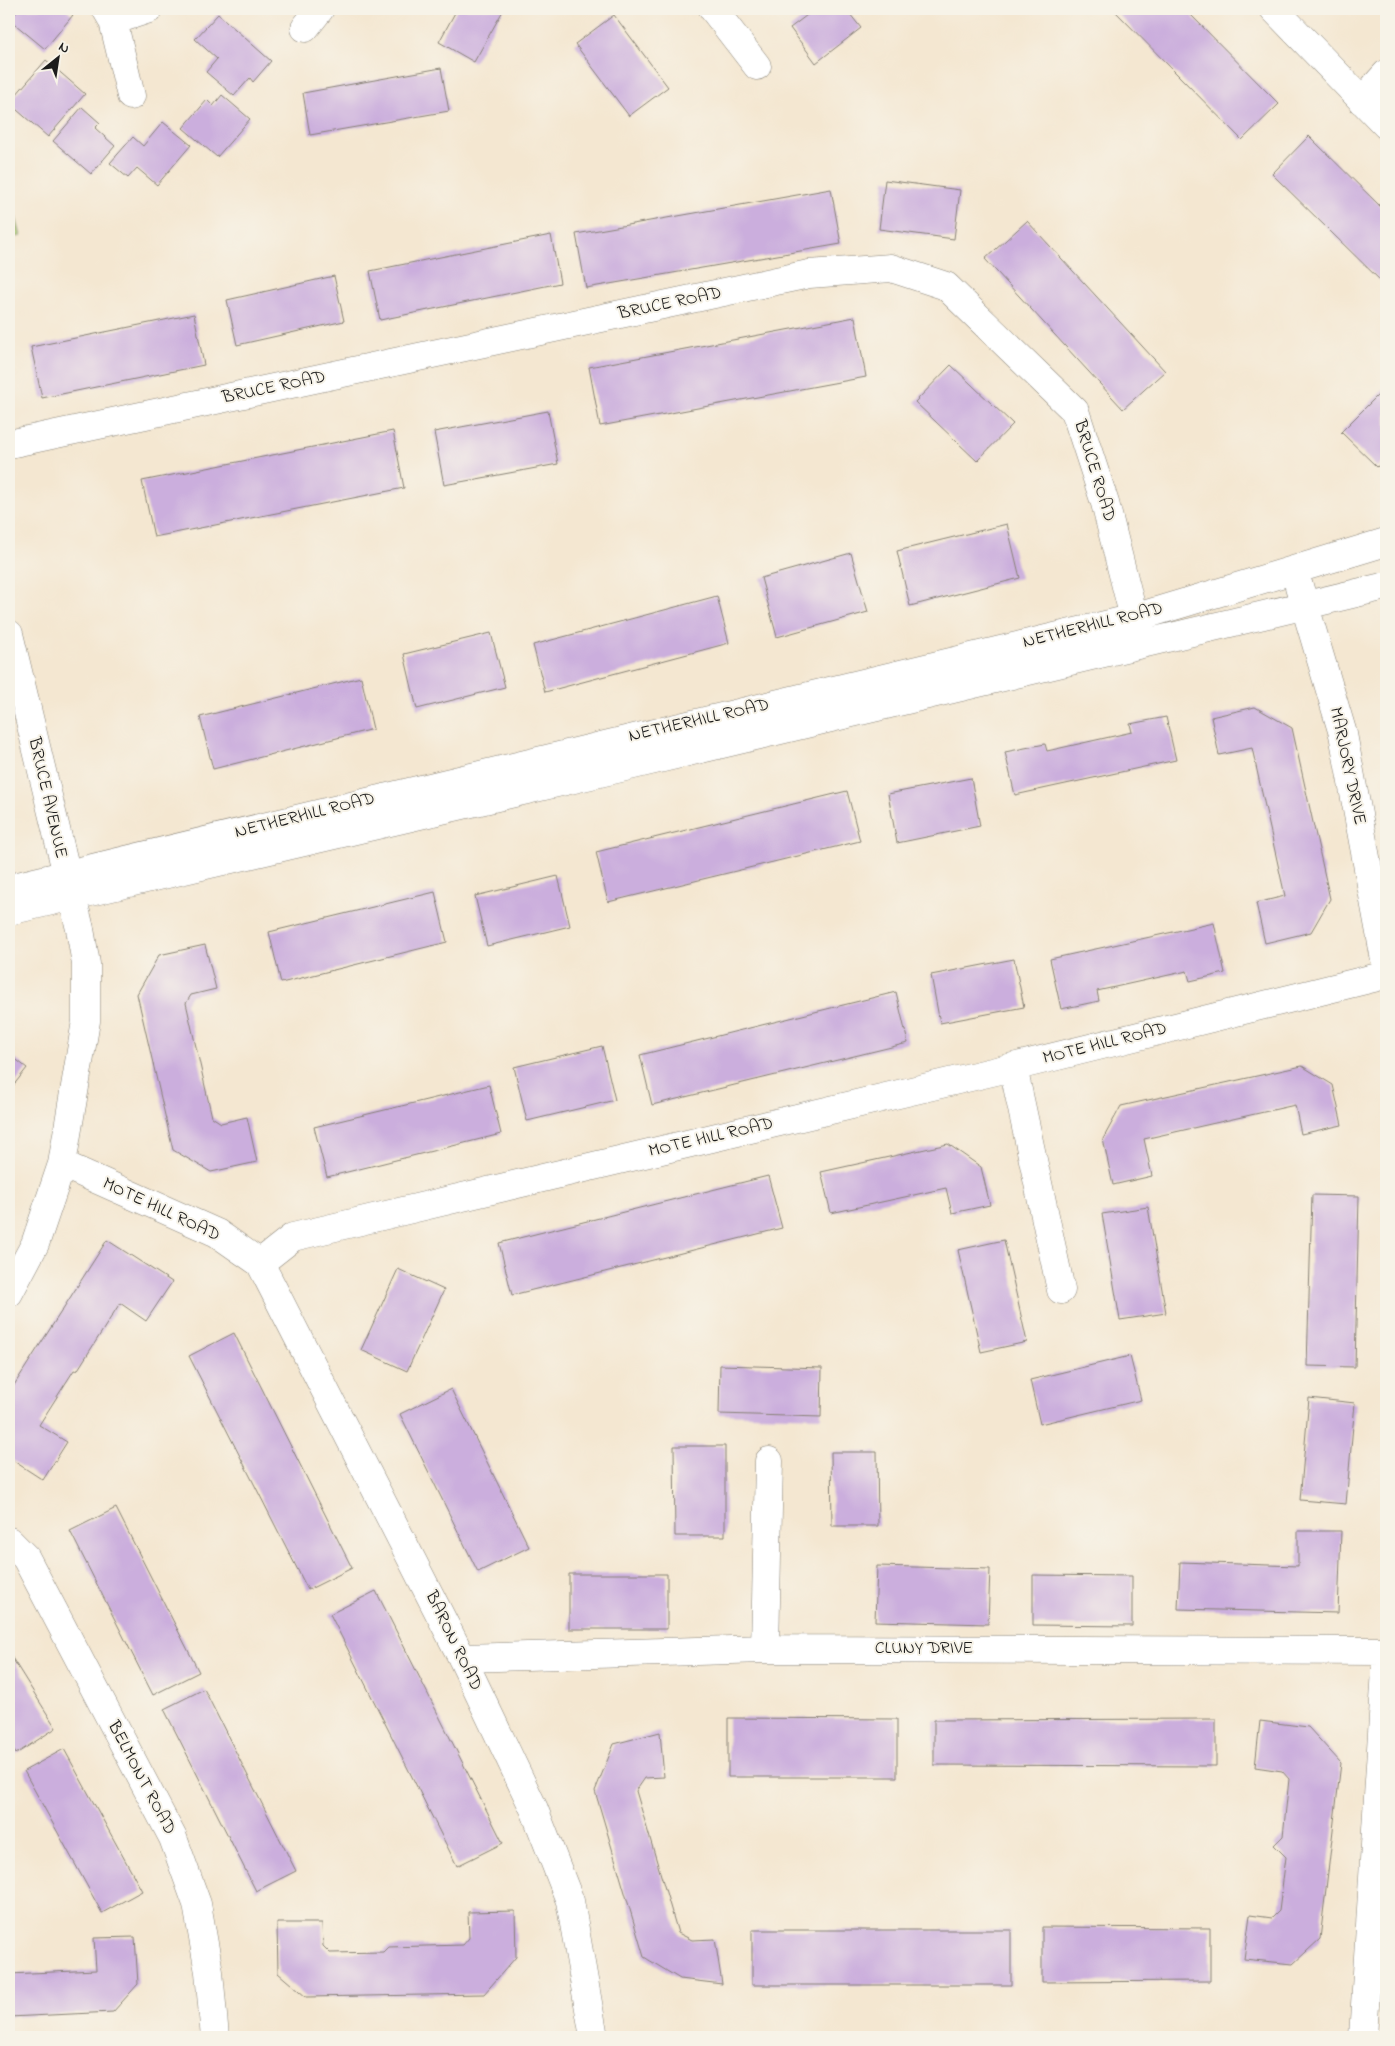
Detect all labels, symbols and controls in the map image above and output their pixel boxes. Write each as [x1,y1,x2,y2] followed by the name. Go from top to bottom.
[32,32,82,82] north arrow
[54,37,73,59] text: N
[615,280,724,328] street label: BRUCE ROAD
[219,364,328,412] street label: BRUCE ROAD
[1066,416,1122,525] street label: BRUCE ROAD
[1020,596,1166,656] street label: NETHERHILL ROAD
[626,692,772,750] street label: NETHERHILL ROAD
[1322,705,1372,827] street label: MARJORY DRIVE
[20,734,74,861] street label: BRUCE AVENUE
[232,786,378,846] street label: NETHERHILL ROAD
[1040,1016,1170,1072] street label: MOTE HILL ROAD
[646,1111,776,1165] street label: MOTE HILL ROAD
[98,1171,224,1249] street label: MOTE HILL ROAD
[417,1586,488,1695] street label: BARON ROAD
[875,1636,973,1662] street label: CLUNY DRIVE
[100,1716,182,1840] street label: BELMONT ROAD

